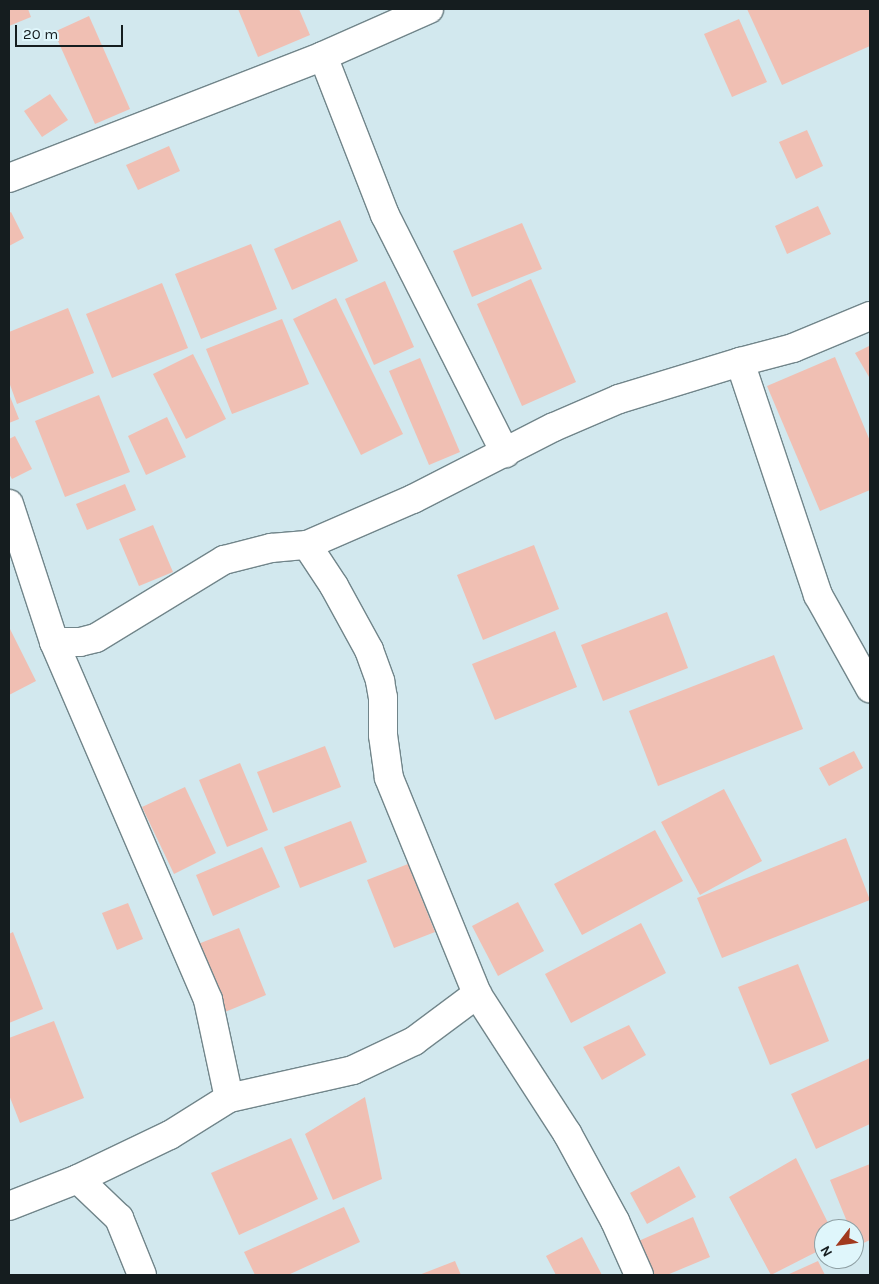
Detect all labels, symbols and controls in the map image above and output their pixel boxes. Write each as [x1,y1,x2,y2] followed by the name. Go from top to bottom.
[18,15,125,47] scale bar
[23,25,58,43] text: 20 m
[814,1219,864,1269] north arrow
[817,1243,836,1260] text: N

